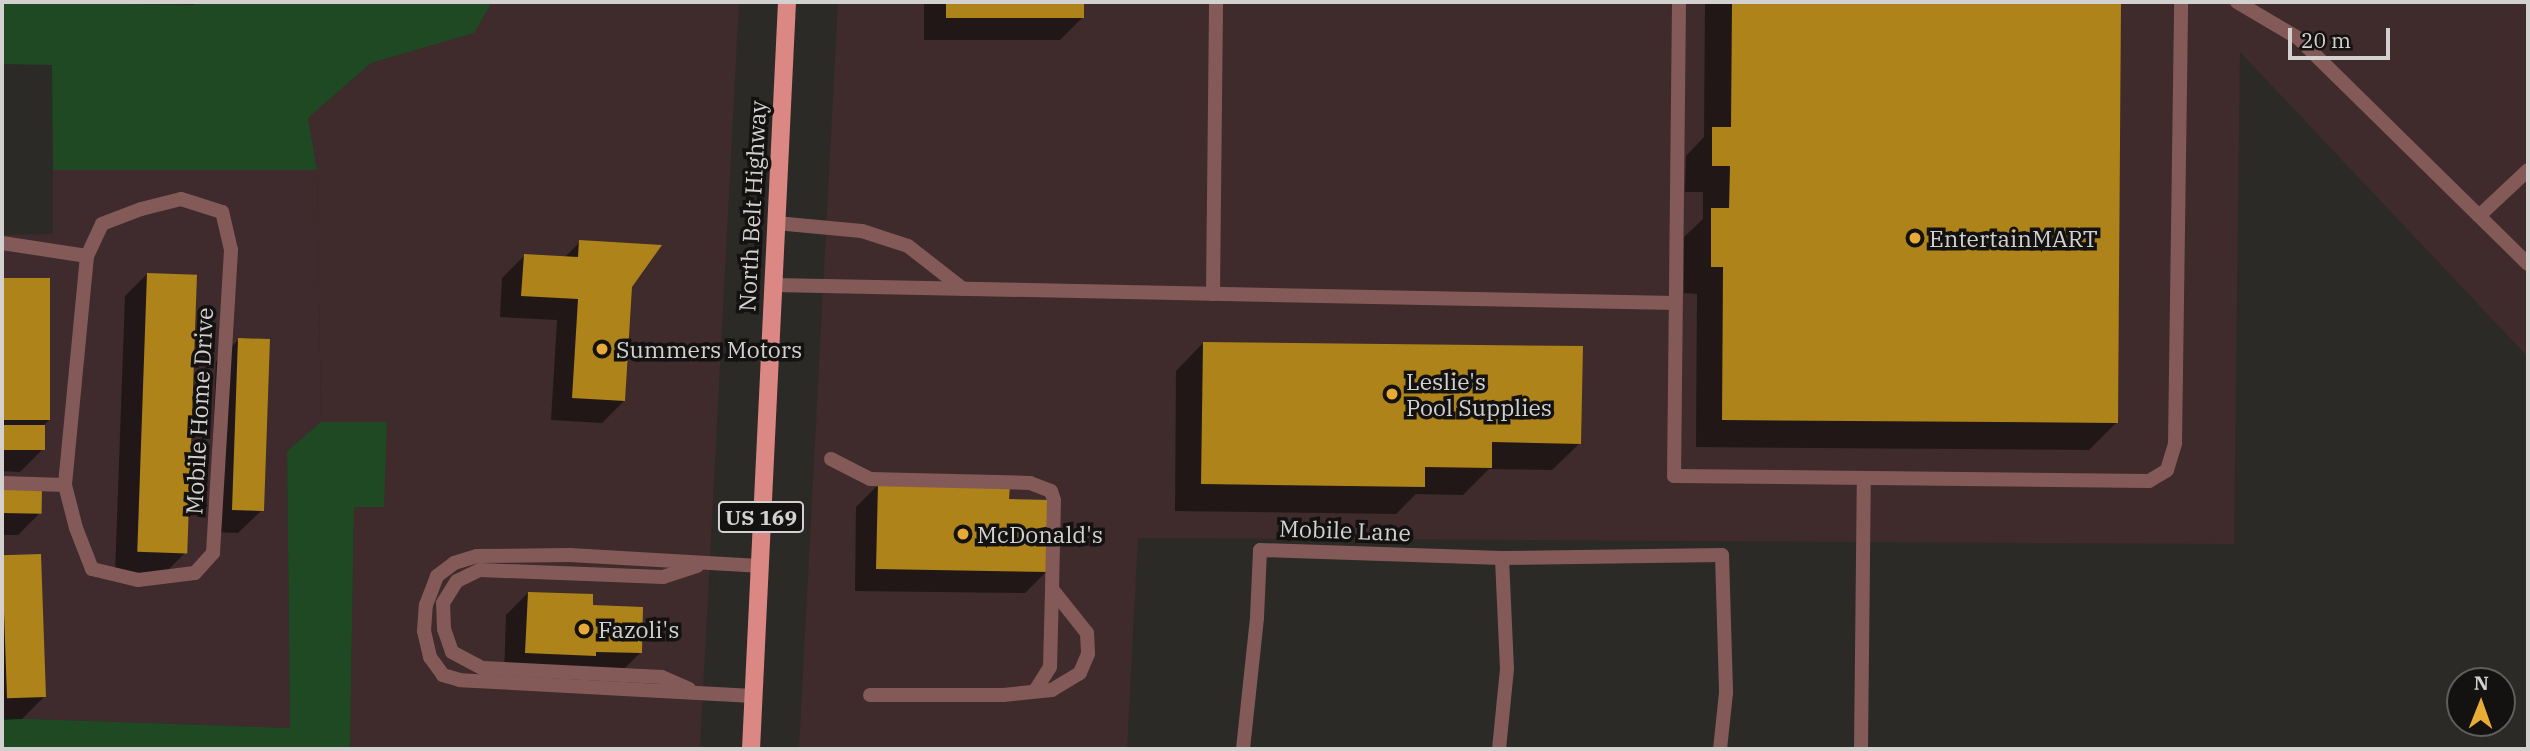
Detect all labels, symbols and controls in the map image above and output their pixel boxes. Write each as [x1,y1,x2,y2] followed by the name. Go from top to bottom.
[2292,14,2394,58] scale bar
[2301,26,2351,54] text: 20 m
[733,100,771,312] street label: North Belt Highway
[1929,224,2098,252] place label: EntertainMART
[1907,230,1923,246] marker: EntertainMART
[180,307,218,515] street label: Mobile Home Drive
[616,335,802,363] place label: Summers Motors
[594,341,610,357] marker: Summers Motors
[1406,367,1552,421] place label: Leslie's Pool Supplies
[1384,386,1400,402] marker: Leslie's Pool Supplies
[717,500,805,534] road number: US 169
[1279,514,1411,546] street label: Mobile Lane
[977,520,1103,548] place label: McDonald's
[955,526,971,542] marker: McDonald's
[598,615,679,643] place label: Fazoli's
[576,621,592,637] marker: Fazoli's
[2446,667,2516,737] north arrow
[2474,671,2489,695] text: N

